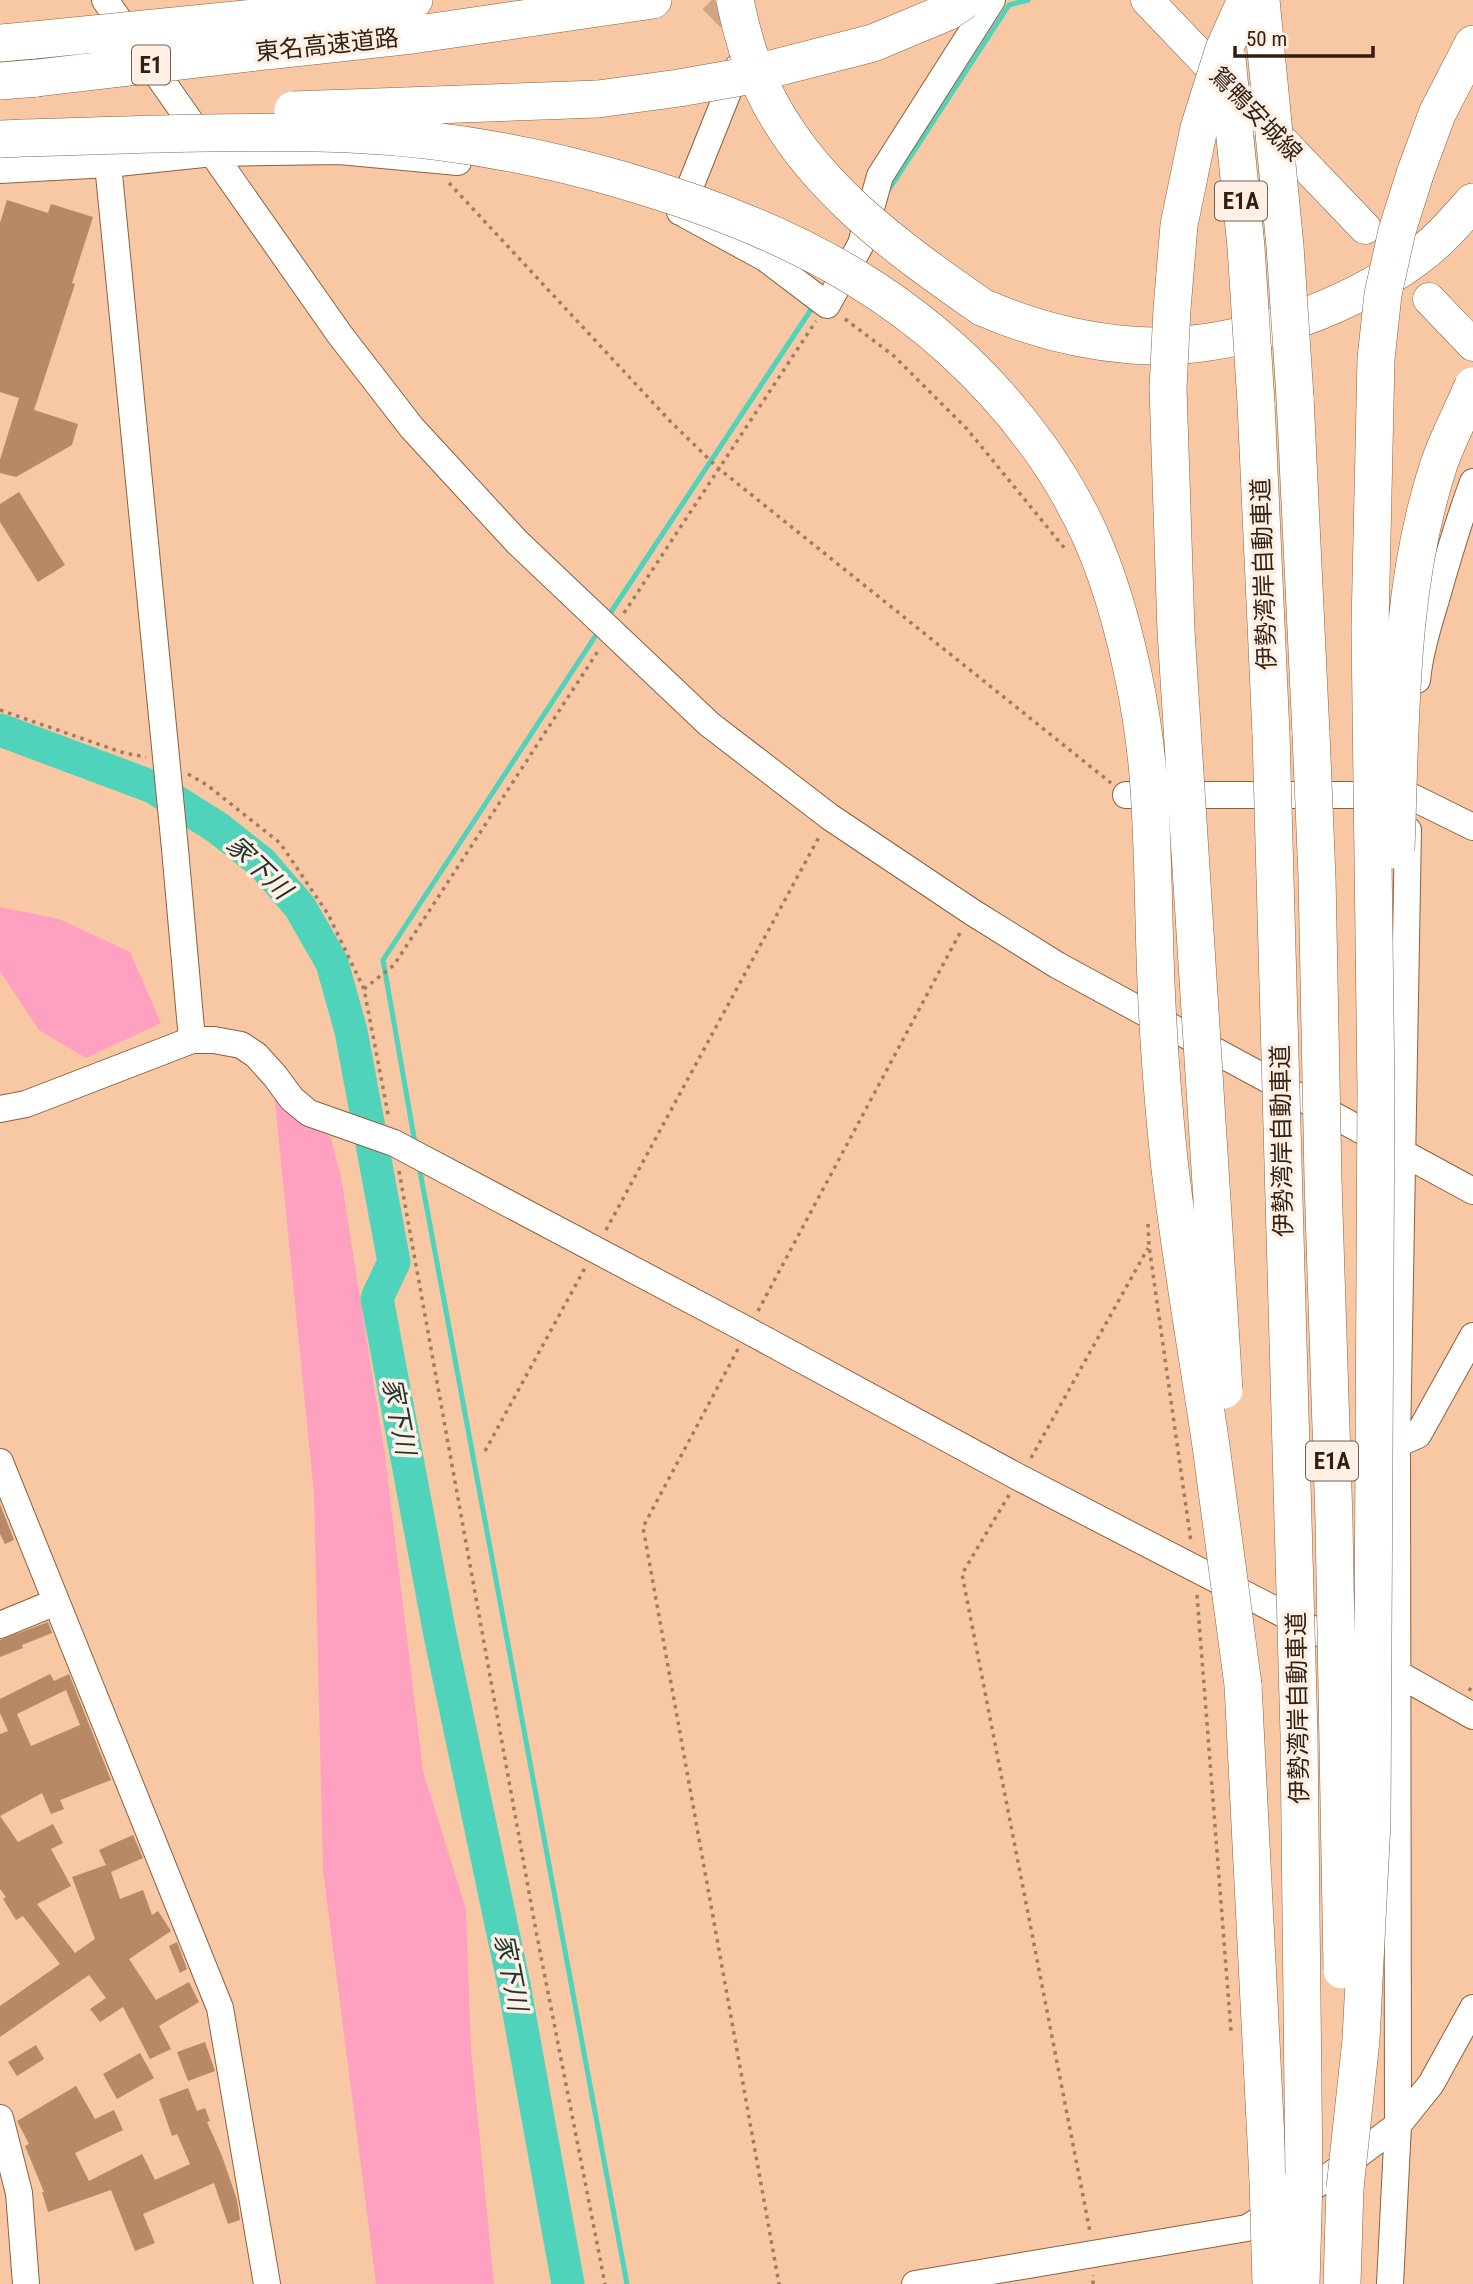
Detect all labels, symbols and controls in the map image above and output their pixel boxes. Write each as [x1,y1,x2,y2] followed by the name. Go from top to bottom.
[1235,14,1373,58] scale bar
[254,24,400,66] street label: 東名高速道路
[1246,27,1287,51] text: 50 m
[132,46,170,85] road number: E1
[1204,61,1308,167] street label: 鴛鴨安城線
[1215,182,1267,220] road number: E1A
[1247,478,1281,670] street label: 伊勢湾岸自動車道
[221,829,300,907] water label: 家下川
[1266,1045,1298,1237] street label: 伊勢湾岸自動車道
[377,1375,422,1460] water label: 家下川
[1306,1442,1358,1480] road number: E1A
[1282,1612,1314,1804] street label: 伊勢湾岸自動車道
[489,1931,534,2016] water label: 家下川

